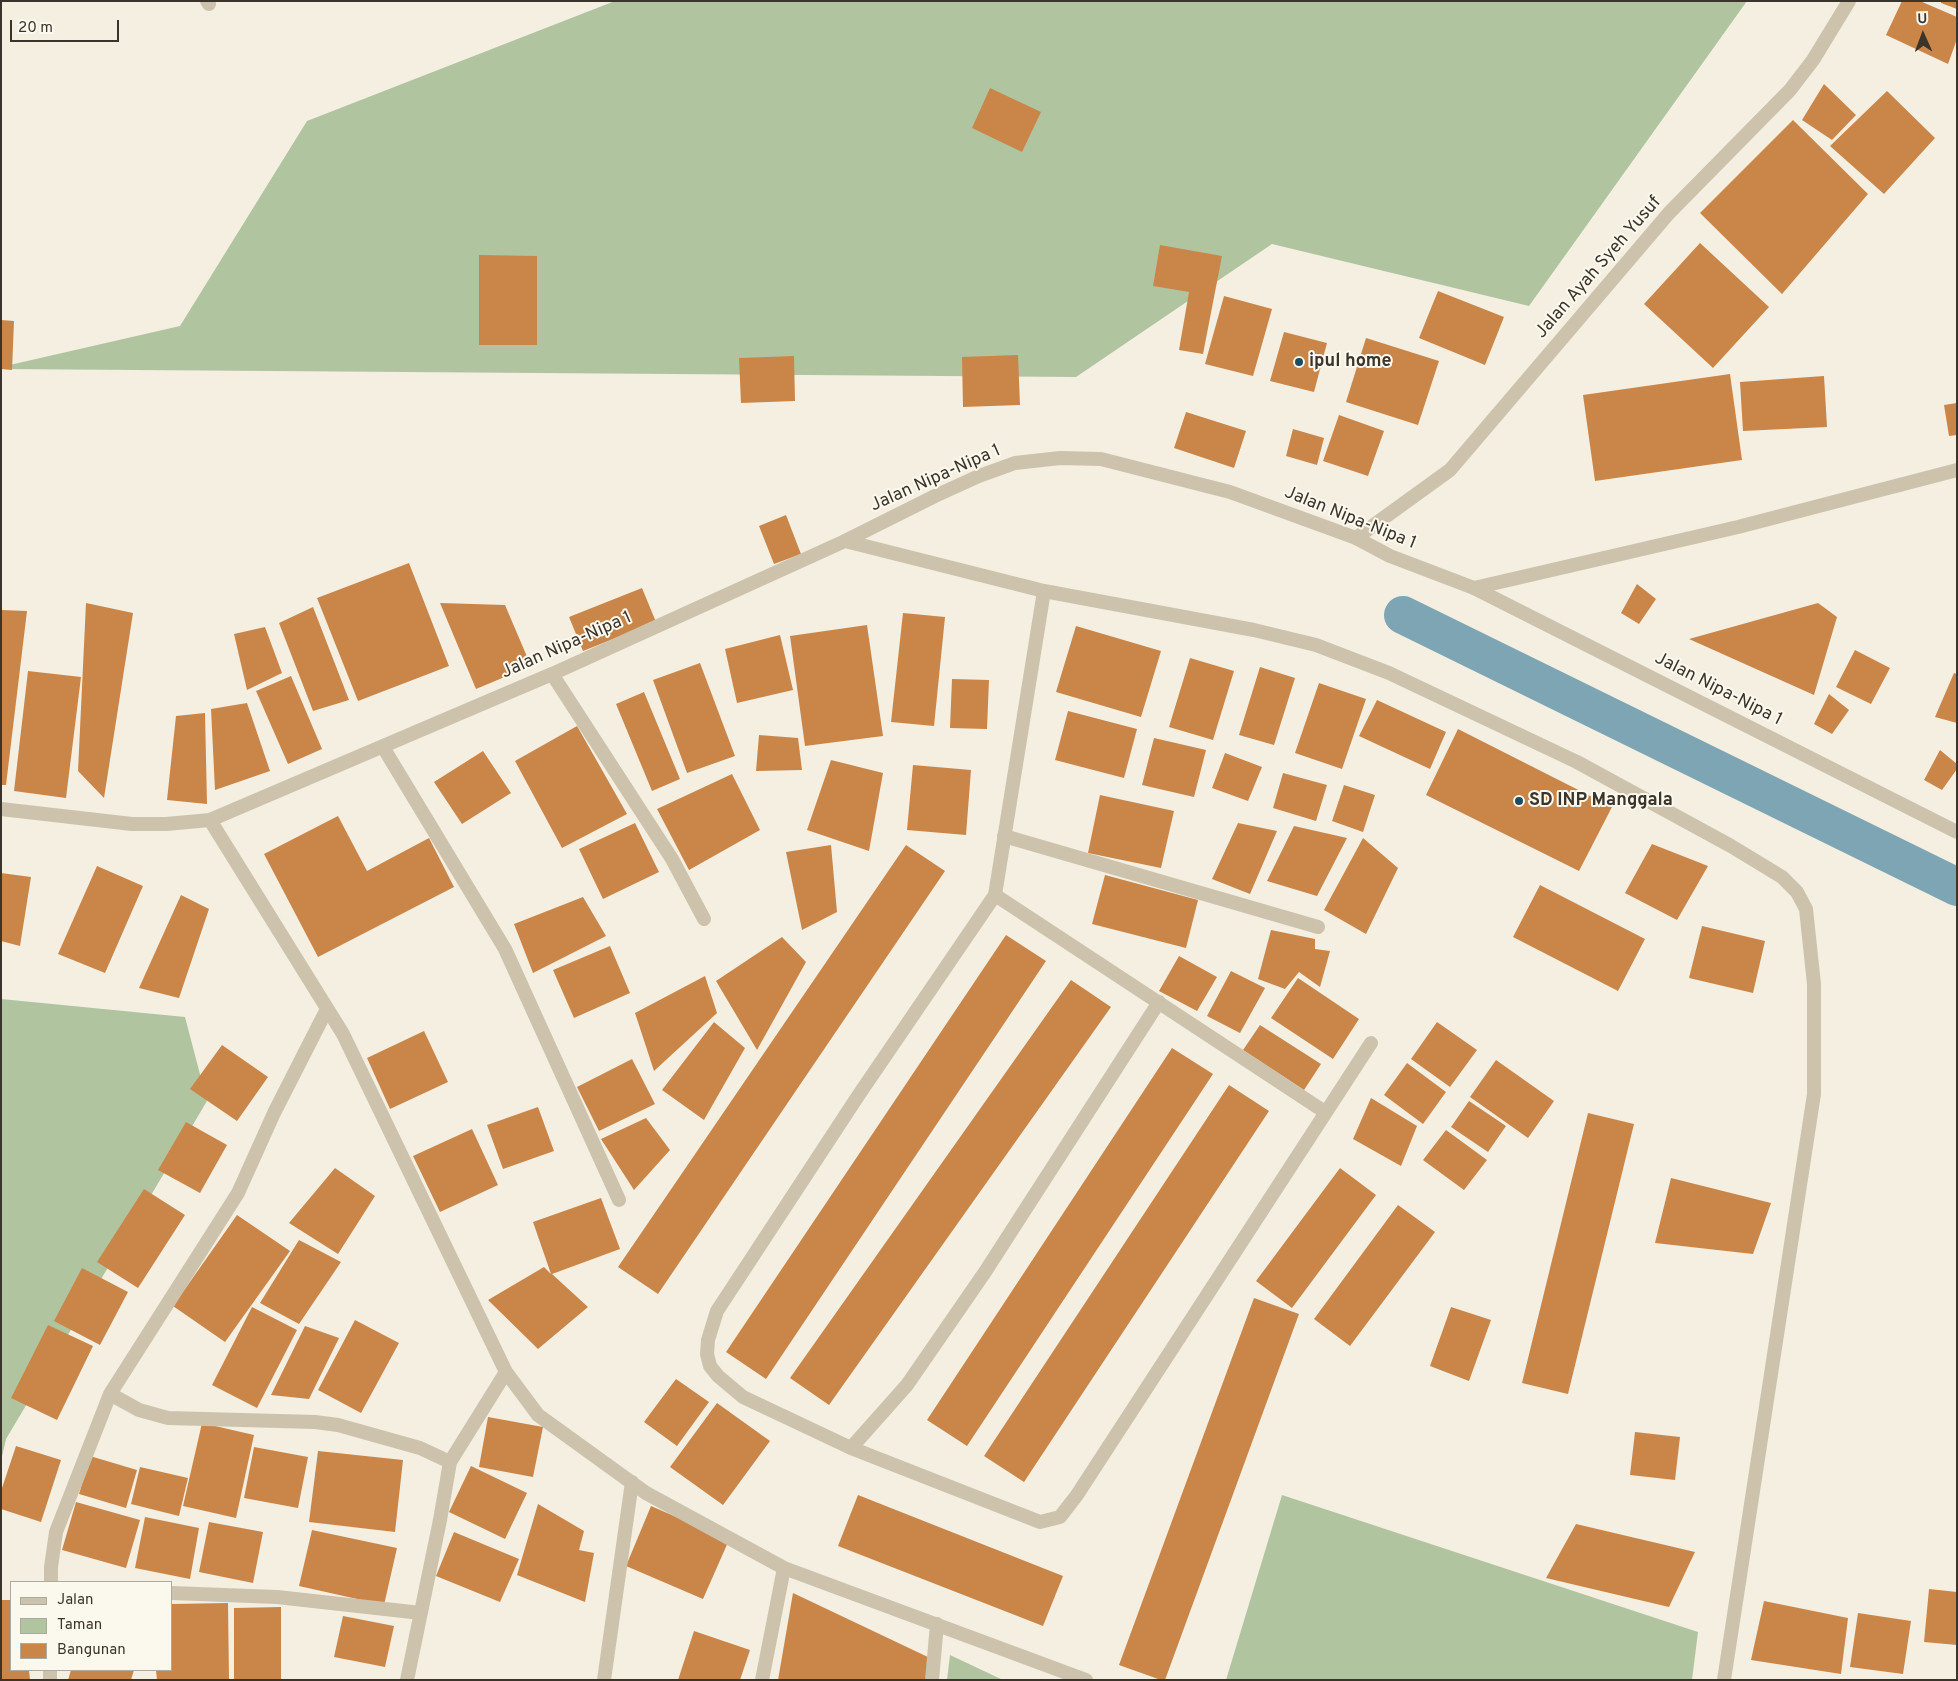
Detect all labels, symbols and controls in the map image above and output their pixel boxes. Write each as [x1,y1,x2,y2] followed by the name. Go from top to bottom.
[12,10,121,42] scale bar
[1898,10,1948,60] north arrow
[1917,11,1928,28] text: U
[18,19,53,38] text: 20 m
[1531,193,1667,343] street label: Jalan Ayah Syeh Yusuf
[1309,351,1392,373] place label: ipul home
[1293,356,1305,368] marker: ipul home
[867,441,1005,517] street label: Jalan Nipa-Nipa 1
[1281,483,1419,555] street label: Jalan Nipa-Nipa 1
[498,608,636,684] street label: Jalan Nipa-Nipa 1
[1651,649,1785,731] street label: Jalan Nipa-Nipa 1
[1529,790,1673,812] place label: SD INP Manggala
[1513,795,1525,807] marker: SD INP Manggala
[10,1581,172,1671] legend
[57,1591,94,1610] text: Jalan
[57,1616,102,1635] text: Taman
[57,1641,126,1660] text: Bangunan

